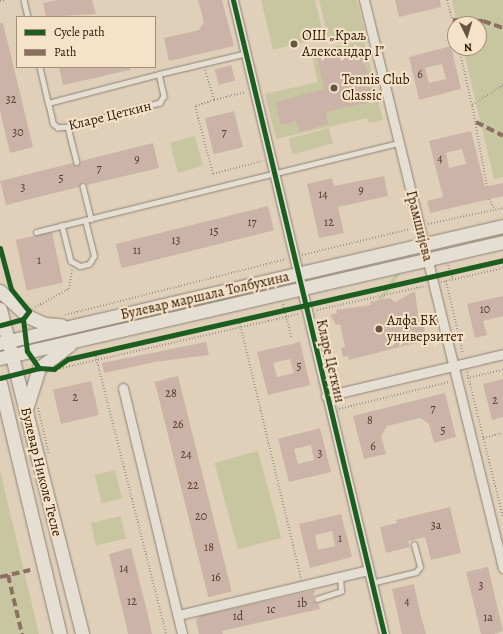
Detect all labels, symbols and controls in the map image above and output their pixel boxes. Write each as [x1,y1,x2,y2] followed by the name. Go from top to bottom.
[16,16,156,68] legend
[447,16,487,56] north arrow
[54,24,105,40] text: Cycle path
[302,28,384,60] place label: ОШ „Краљ Александар I”
[289,39,299,49] marker: ОШ „Краљ Александар I”
[463,40,473,55] text: N
[54,44,76,60] text: Path
[417,68,423,82] house number: 6
[342,72,410,104] place label: Tennis Club Classic
[329,83,339,93] marker: Tennis Club Classic
[6,93,16,107] house number: 32
[67,98,153,134] street label: Кларе Цеткин
[12,126,24,140] house number: 30
[221,126,227,140] house number: 7
[437,152,443,166] house number: 4
[134,153,140,167] house number: 9
[96,162,102,176] house number: 7
[58,172,64,186] house number: 5
[21,181,25,195] house number: 3
[358,184,364,198] house number: 9
[318,188,328,202] house number: 14
[402,189,436,263] street label: Грамшијева
[247,216,257,230] house number: 17
[324,216,334,230] house number: 12
[209,225,219,239] house number: 15
[171,234,181,248] house number: 13
[133,244,141,258] house number: 11
[37,254,41,268] house number: 1
[119,268,291,324] street label: Булевар маршала Толбухина
[480,303,490,317] house number: 10
[387,313,463,346] place label: Алфа БК универзитет
[312,318,348,404] street label: Кларе Цеткин
[374,324,384,334] marker: Алфа БК универзитет
[296,360,302,374] house number: 5
[165,387,177,401] house number: 28
[72,391,78,405] house number: 2
[492,394,498,408] house number: 2
[430,402,436,416] house number: 7
[17,406,65,538] street label: Булевар Николе Тесле
[367,414,373,428] house number: 8
[172,418,184,432] house number: 26
[440,424,446,438] house number: 5
[370,440,376,454] house number: 6
[318,447,322,461] house number: 3
[180,448,192,462] house number: 24
[187,479,199,493] house number: 22
[195,510,207,524] house number: 20
[431,519,441,533] house number: 3a
[338,532,342,546] house number: 1
[204,541,214,555] house number: 18
[119,562,129,576] house number: 14
[211,571,221,585] house number: 16
[479,579,483,593] house number: 3
[127,595,137,609] house number: 12
[404,595,410,609] house number: 4
[297,597,307,611] house number: 1b
[266,603,276,617] house number: 1c
[233,610,243,624] house number: 1d
[483,611,493,625] house number: 1a

